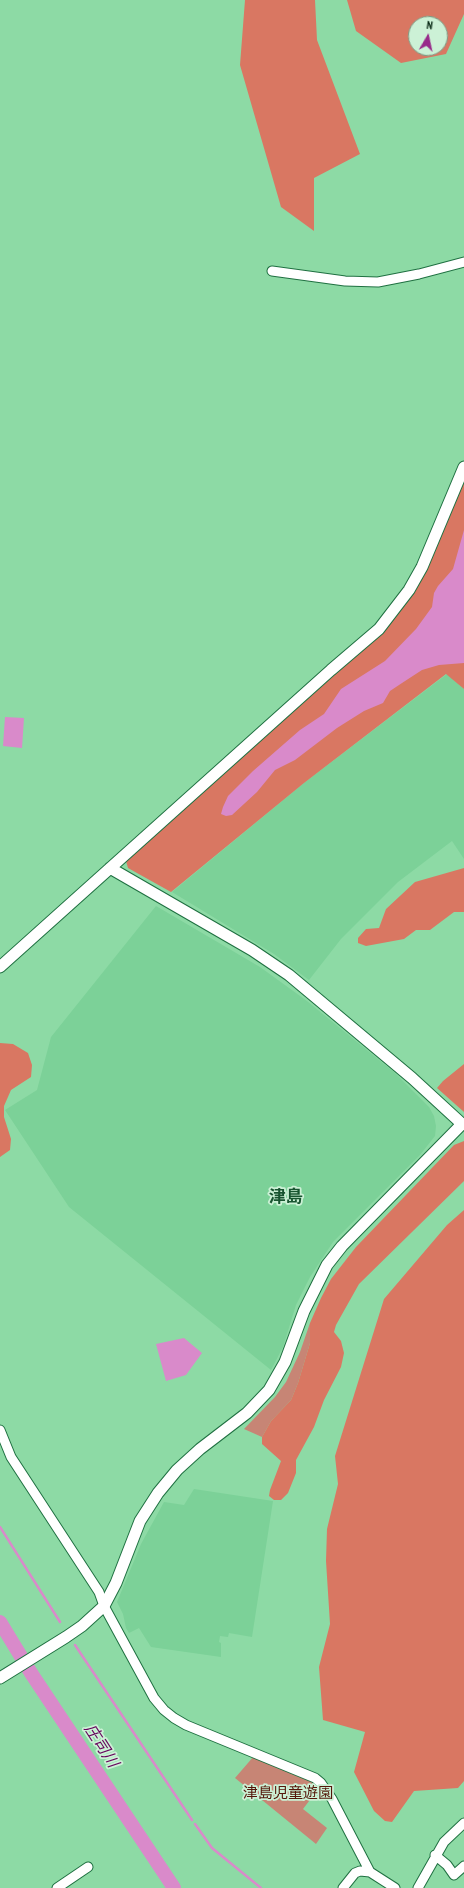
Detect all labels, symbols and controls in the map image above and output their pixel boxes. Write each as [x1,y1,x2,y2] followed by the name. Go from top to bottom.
[408,16,448,56] north arrow
[426,18,434,33] text: N
[269,1187,303,1207] district label: 津島
[80,1721,122,1771] water label: 庄司川
[243,1785,333,1803] park label: 津島児童遊園

